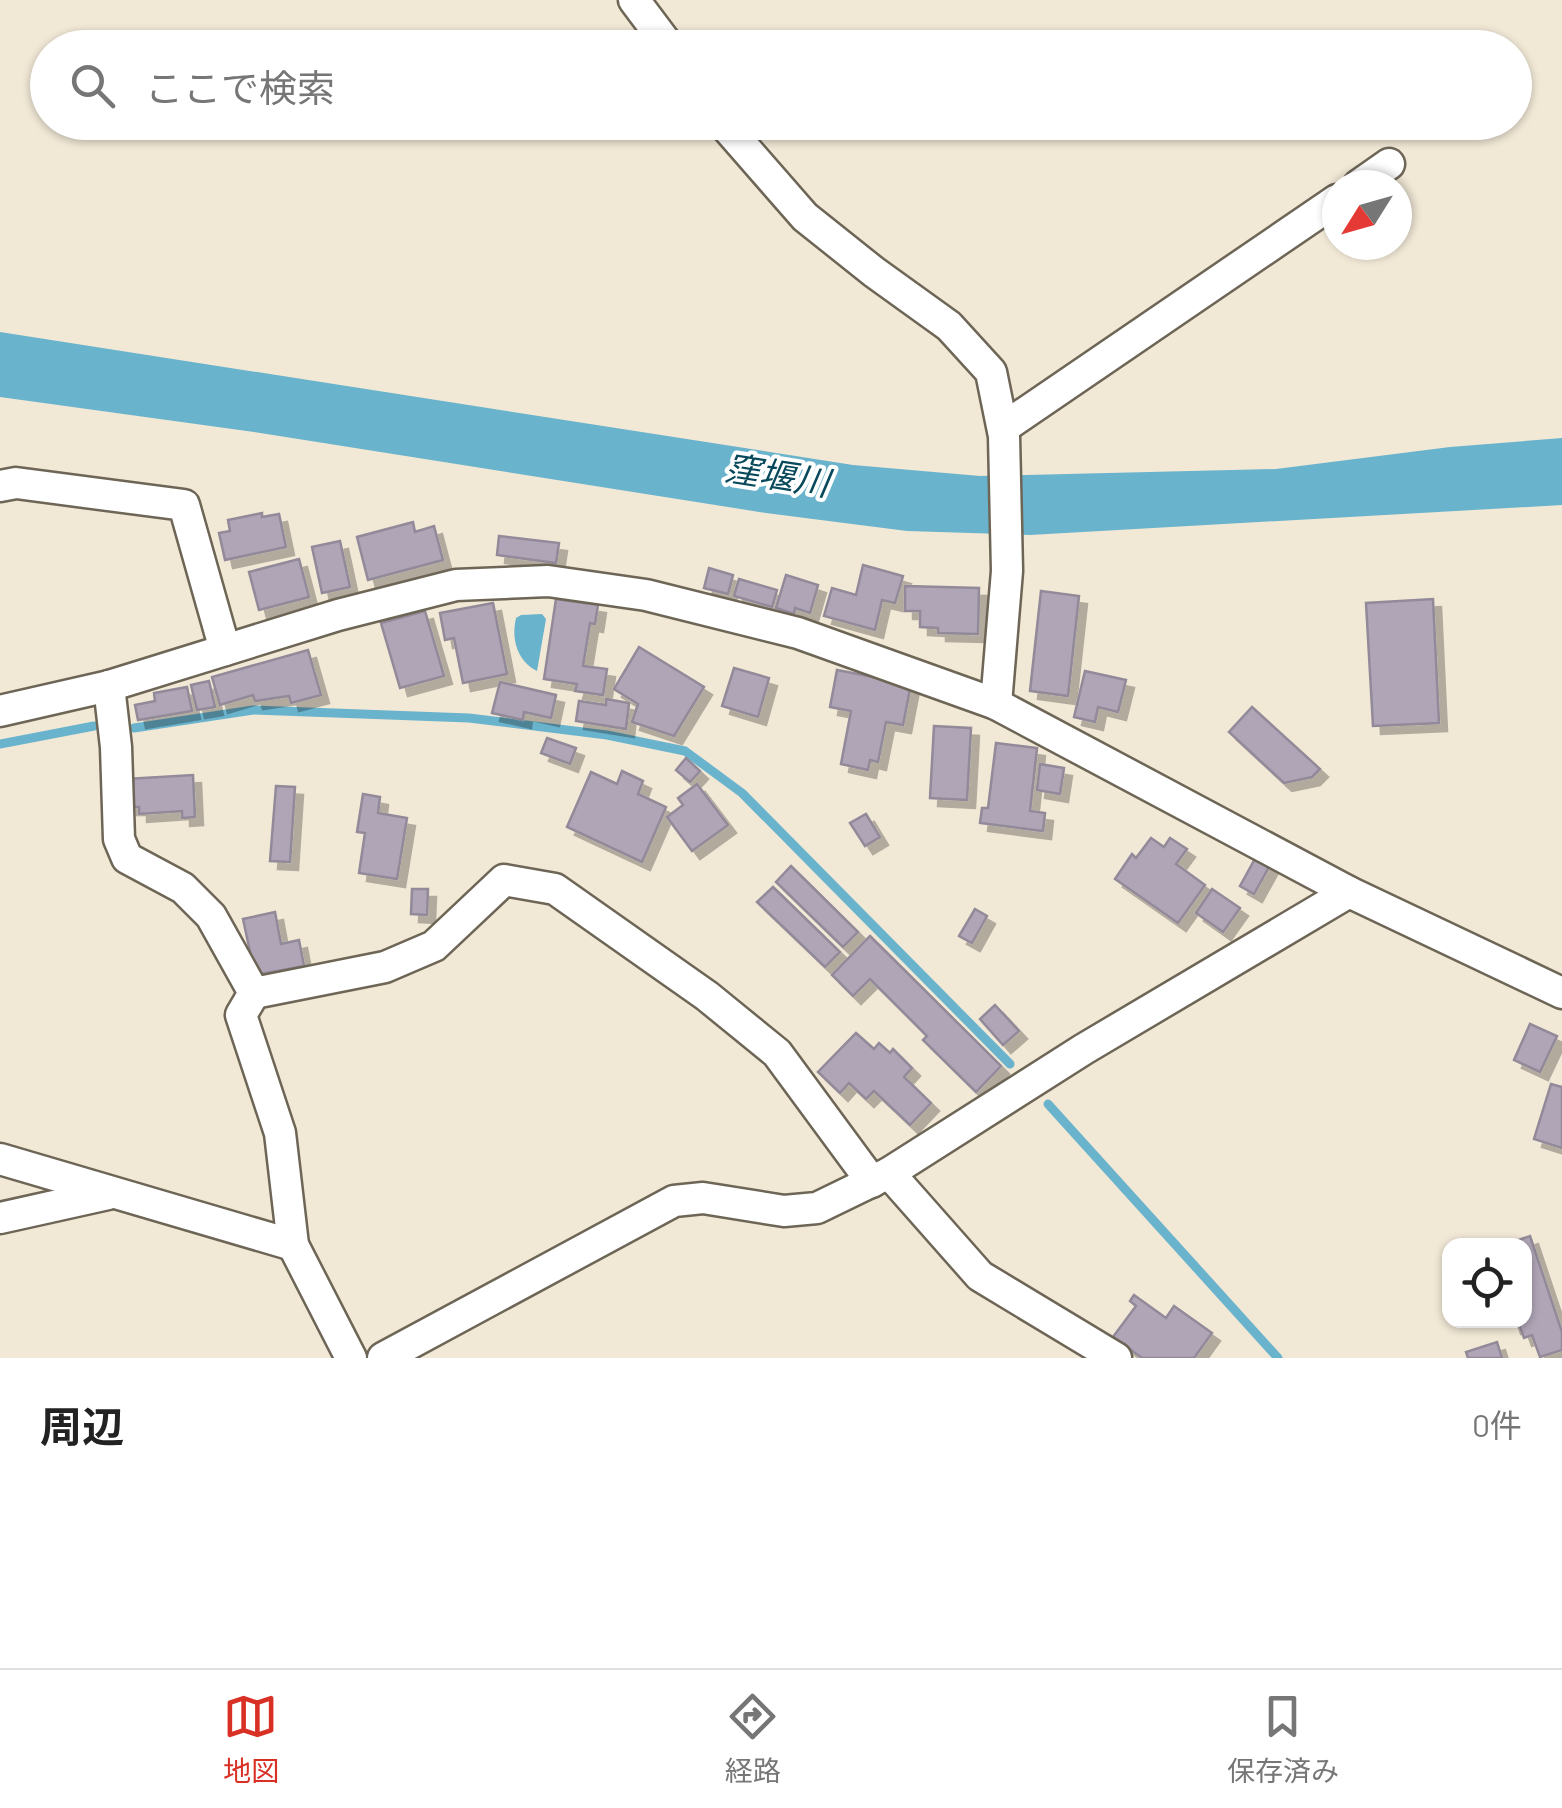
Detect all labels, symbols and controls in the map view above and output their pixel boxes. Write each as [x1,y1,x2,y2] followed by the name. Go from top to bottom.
[30,30,1532,140] search box
[65,58,120,113] icon: search
[145,64,335,110] text: ここで検索
[1322,170,1412,260] north arrow
[722,445,836,504] water label: 窪堰川
[1442,1238,1532,1328] map controls
[1442,1238,1532,1328] button: locate
[40,1400,124,1450] text: 周辺
[1472,1405,1522,1443] text: 0件
[223,1689,279,1789] tab: 地図
[725,1689,781,1789] tab: 経路
[1227,1689,1339,1789] tab: 保存済み

